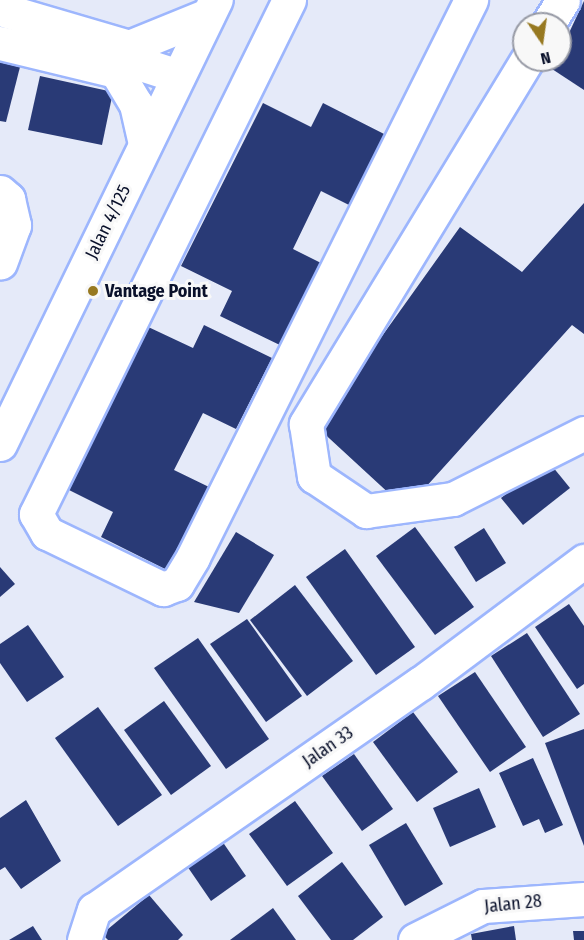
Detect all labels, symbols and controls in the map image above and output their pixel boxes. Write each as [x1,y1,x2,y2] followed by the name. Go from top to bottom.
[512,12,572,72] north arrow
[539,48,553,68] text: N
[81,181,135,263] street label: Jalan 4/125
[105,280,208,302] place label: Vantage Point
[86,284,100,298] marker: Vantage Point
[298,722,358,772] street label: Jalan 33
[483,890,543,918] street label: Jalan 28

